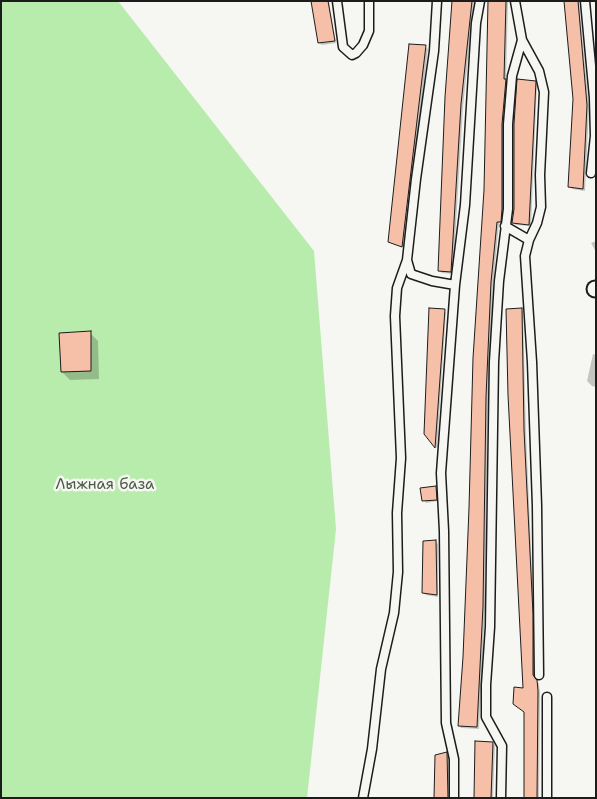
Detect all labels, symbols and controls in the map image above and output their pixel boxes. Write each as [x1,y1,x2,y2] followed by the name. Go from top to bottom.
[56,476,154,494] park label: Лыжная база

